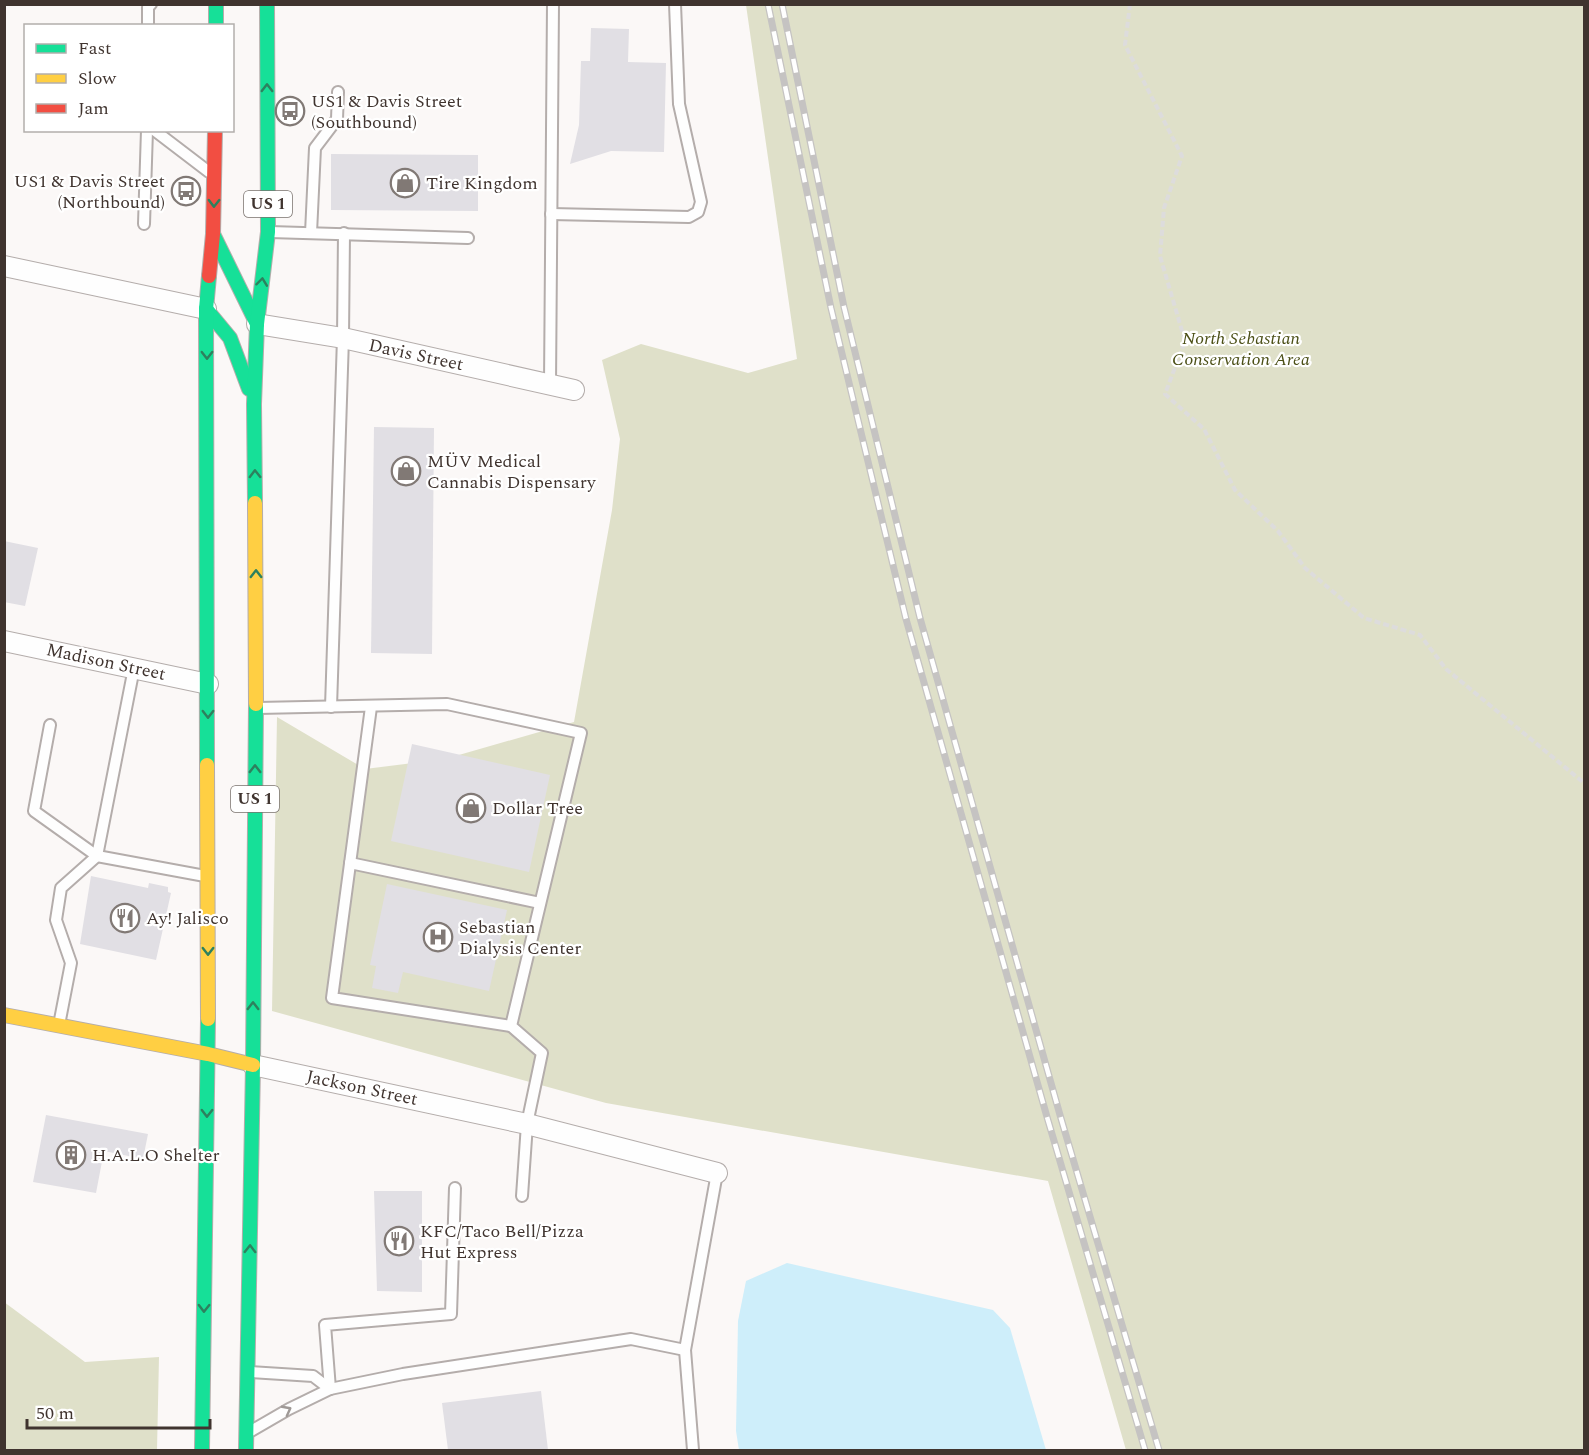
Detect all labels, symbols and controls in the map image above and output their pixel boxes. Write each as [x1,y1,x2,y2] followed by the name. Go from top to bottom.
[24,24,234,132] legend
[78,35,111,62] text: Fast
[78,65,117,92] text: Slow
[261,83,273,92] one-way arrow
[311,88,462,136] place label: US1 & Davis Street (Southbound)
[78,95,109,122] text: Jam
[274,95,306,127] bus stop icon: US1 & Davis Street (Southbound)
[389,167,421,199] shop icon: Tire Kingdom
[14,168,165,216] place label: US1 & Davis Street (Northbound)
[426,170,538,197] place label: Tire Kingdom
[170,175,202,207] bus stop icon: US1 & Davis Street (Northbound)
[244,191,292,217] road number: US 1
[208,199,220,208] one-way arrow
[255,278,268,287] one-way arrow
[1172,325,1310,373] park label: North Sebastian Conservation Area
[366,332,466,378] street label: Davis Street
[201,351,213,360] one-way arrow
[427,448,597,496] place label: MÜV Medical Cannabis Dispensary
[390,455,422,487] shop icon: MÜV Medical Cannabis Dispensary
[249,469,261,478] one-way arrow
[250,570,262,579] one-way arrow
[44,636,168,688] street label: Madison Street
[202,709,214,718] one-way arrow
[249,765,261,774] one-way arrow
[231,786,279,812] road number: US 1
[455,792,487,824] shop icon: Dollar Tree
[492,795,583,822] place label: Dollar Tree
[109,902,141,934] restaurant icon: Ay! Jalisco
[146,905,229,932] place label: Ay! Jalisco
[459,914,581,962] place label: Sebastian Dialysis Center
[422,921,454,953] hospital icon: Sebastian Dialysis Center
[202,946,214,955] one-way arrow
[247,1002,259,1011] one-way arrow
[304,1063,420,1113] street label: Jackson Street
[201,1108,214,1117] one-way arrow
[55,1139,87,1171] building icon: H.A.L.O Shelter
[92,1142,220,1169] place label: H.A.L.O Shelter
[420,1218,584,1266] place label: KFC/Taco Bell/Pizza Hut Express
[383,1225,415,1257] restaurant icon: KFC/Taco Bell/Pizza Hut Express
[244,1245,256,1254] one-way arrow
[198,1303,211,1312] one-way arrow
[27,1392,210,1430] scale bar
[36,1400,74,1427] text: 50 m
[281,1406,292,1417] one-way arrow

